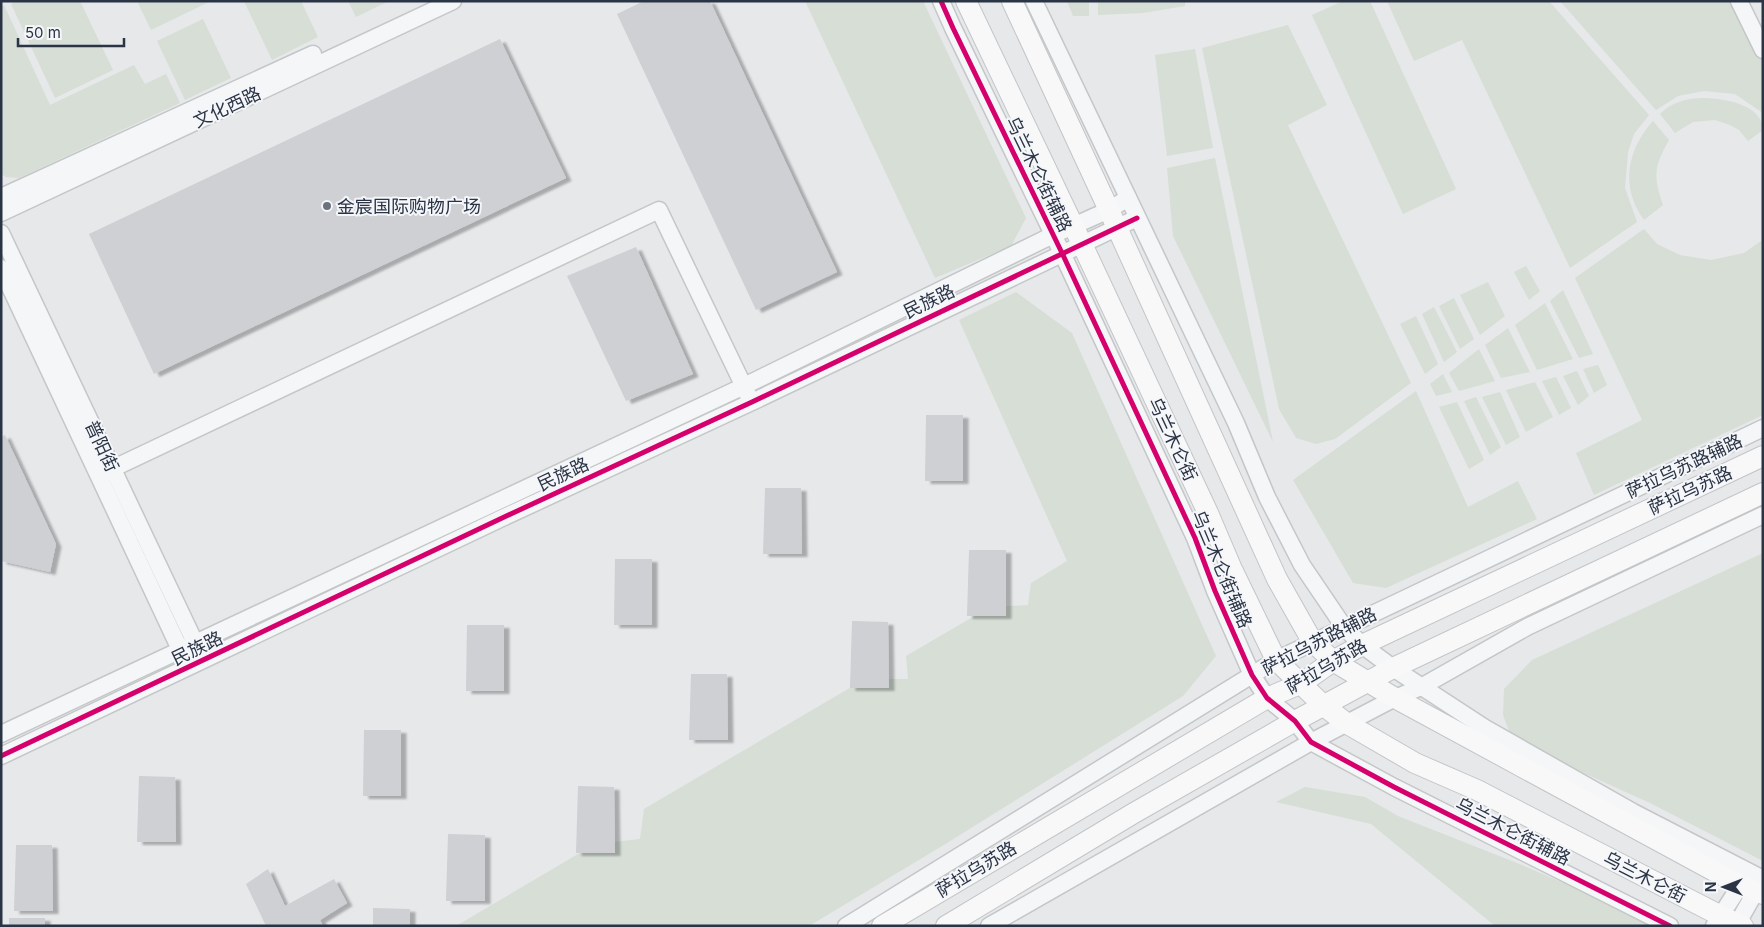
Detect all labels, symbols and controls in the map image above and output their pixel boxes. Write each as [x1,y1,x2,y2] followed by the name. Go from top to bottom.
[18,15,124,47] scale bar
[25,23,61,42] text: 50 m
[190,82,264,132] street label: 文化西路
[1002,113,1076,235] street label: 乌兰木仑街辅路
[337,196,481,217] place label: 金宸国际购物广场
[321,200,333,212] marker: 金宸国际购物广场
[900,280,958,322] street label: 民族路
[1144,394,1202,484] street label: 乌兰木仑街
[81,417,123,475] street label: 普阳街
[1622,430,1746,502] street label: 萨拉乌苏路辅路
[534,453,592,495] street label: 民族路
[1645,461,1735,519] street label: 萨拉乌苏路
[1188,507,1256,631] street label: 乌兰木仑街辅路
[1258,603,1380,679] street label: 萨拉乌苏路辅路
[168,627,226,669] street label: 民族路
[1282,634,1370,698] street label: 萨拉乌苏路
[1452,793,1574,869] street label: 乌兰木仑街辅路
[932,837,1020,901] street label: 萨拉乌苏路
[1600,847,1690,907] street label: 乌兰木仑街
[1699,862,1749,912] north arrow
[1702,882,1719,892] text: N

